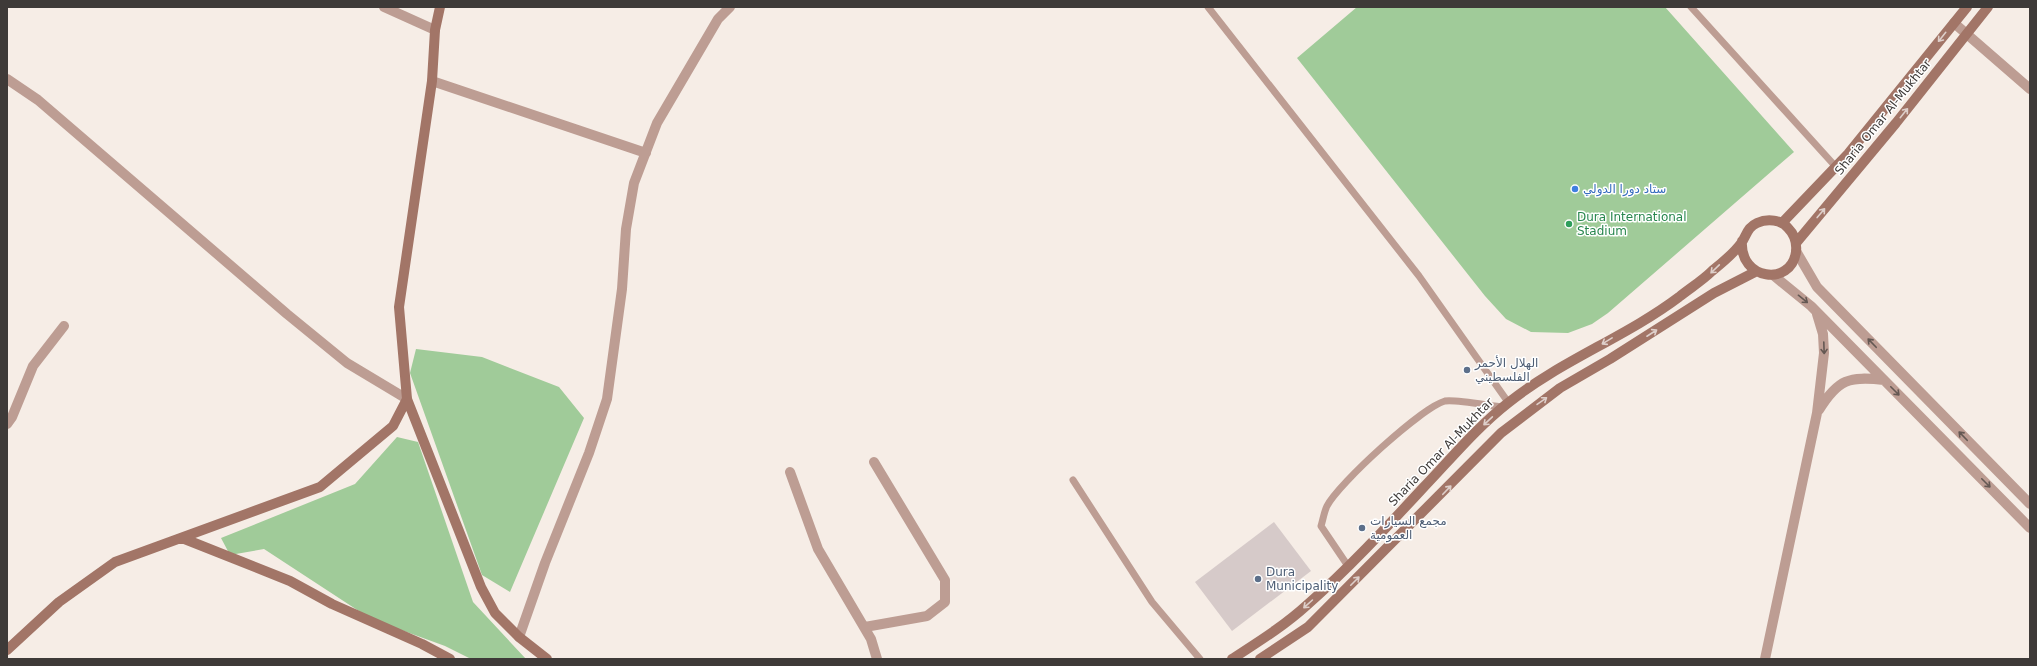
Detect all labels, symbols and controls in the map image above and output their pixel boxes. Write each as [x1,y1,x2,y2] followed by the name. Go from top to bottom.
[1938,32,1947,43] one-way arrow
[1832,56,1934,178] street label: Sharia Omar Al-Mukhtar
[1899,107,1908,118] one-way arrow
[1583,182,1666,197] place label: ستاد دورا الدولي
[1570,184,1580,194] marker: ستاد دورا الدولي
[1816,208,1825,218] one-way arrow
[1577,210,1687,238] place label: Dura International Stadium
[1564,219,1574,229] marker: Dura International Stadium
[1710,264,1720,274] one-way arrow
[1797,295,1808,304] one-way arrow
[1646,328,1658,336] one-way arrow
[1601,338,1613,346] one-way arrow
[1868,338,1877,348] one-way arrow
[1820,341,1828,354] one-way arrow
[1474,355,1538,384] place label: الهلال الأحمر الفلسطيني
[1462,365,1472,375] marker: الهلال الأحمر الفلسطيني
[1890,386,1900,396] one-way arrow
[1386,395,1496,509] street label: Sharia Omar Al-Mukhtar
[1536,397,1547,406] one-way arrow
[1483,416,1493,426] one-way arrow
[1959,431,1968,441] one-way arrow
[1981,478,1991,488] one-way arrow
[1442,485,1452,495] one-way arrow
[1370,514,1447,543] place label: مجمع السيارات العمومية
[1357,523,1367,533] marker: مجمع السيارات العمومية
[1266,565,1338,593] place label: Dura Municipality
[1253,574,1263,584] marker: Dura Municipality
[1350,577,1360,586] one-way arrow
[1303,599,1313,608] one-way arrow

